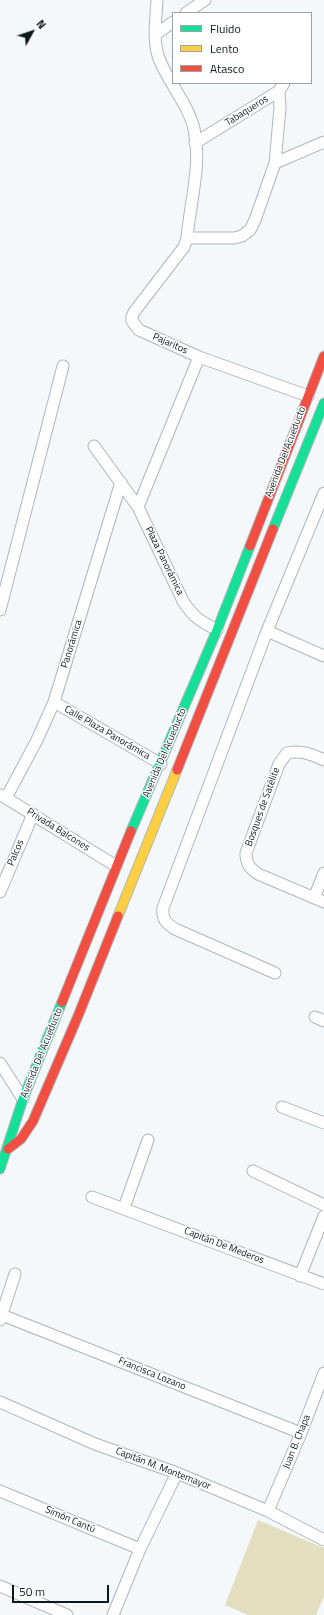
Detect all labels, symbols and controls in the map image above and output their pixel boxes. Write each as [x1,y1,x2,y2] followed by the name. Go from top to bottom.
[12,12,52,52] north arrow
[172,12,312,84] legend
[33,16,50,32] text: N
[210,19,241,38] text: Fluido
[210,39,239,58] text: Lento
[210,59,244,78] text: Atasco
[223,93,271,129] street label: Tabaqueros
[151,331,189,357] street label: Pajaritos
[263,405,309,499] street label: Avenida Del Acueducto
[142,525,186,597] street label: Plaza Panorámica
[59,618,85,670] street label: Panorámica
[62,703,152,763] street label: Calle Plaza Panorámica
[141,706,189,800] street label: Avenida Del Acueducto
[243,766,283,848] street label: Bosques de Satélite
[24,806,92,854] street label: Privada Balcones
[5,838,27,868] street label: Palcos
[18,1006,66,1100] street label: Avenida Del Acueducto
[182,1225,266,1267] street label: Capitán De Mederos
[116,1355,188,1393] street label: Francisca Lozano
[281,1413,313,1471] street label: Juan B. Chapa
[114,1445,212,1493] street label: Capitán M. Montemayor
[43,1504,97,1536] street label: Simón Cantú
[14,1577,111,1603] scale bar
[19,1582,45,1601] text: 50 m

